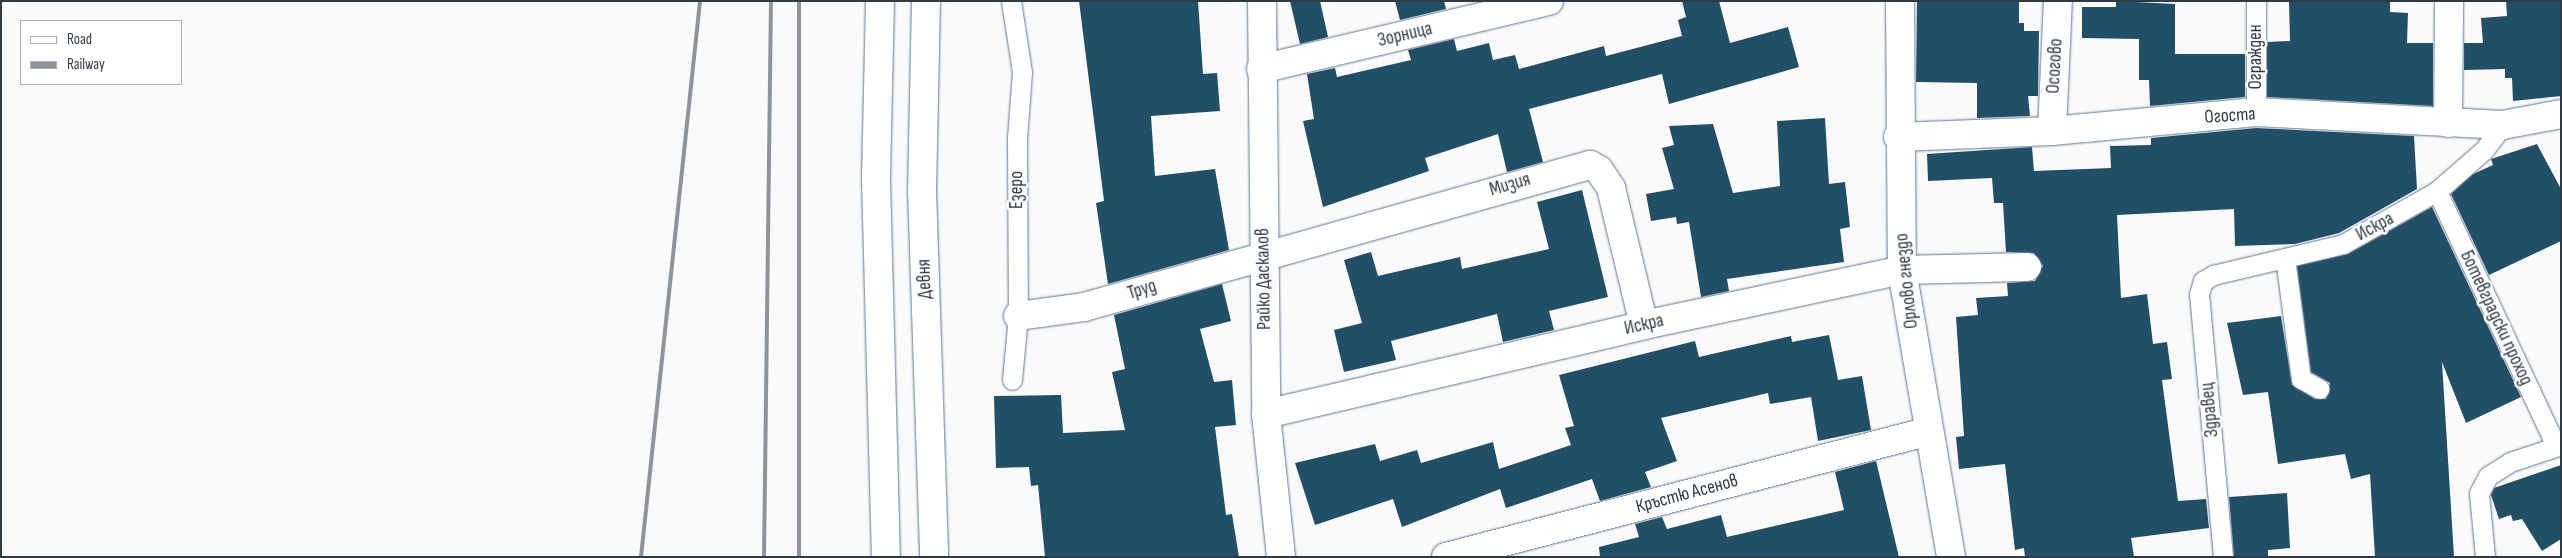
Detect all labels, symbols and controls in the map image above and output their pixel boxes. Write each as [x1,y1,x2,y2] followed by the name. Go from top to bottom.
[1375,18,1435,52] street label: Зорница
[20,20,182,85] legend
[2245,24,2267,90] street label: Огражден
[67,30,92,49] text: Road
[2042,38,2068,94] street label: Осогово
[67,55,105,74] text: Railway
[2204,103,2256,129] street label: Огоста
[1487,168,1533,202] street label: Мизия
[1006,171,1028,209] street label: Езеро
[2352,208,2398,246] street label: Искра
[1252,228,1276,330] street label: Райко Даскалов
[1891,232,1923,330] street label: Орлово гнездо
[2455,247,2537,389] street label: Ботевградски проход
[913,259,937,299] street label: Девня
[1125,275,1159,305] street label: Труд
[1622,309,1666,341] street label: Искра
[2196,382,2224,438] street label: Здравец
[1633,469,1741,519] street label: Кръстю Асенов

